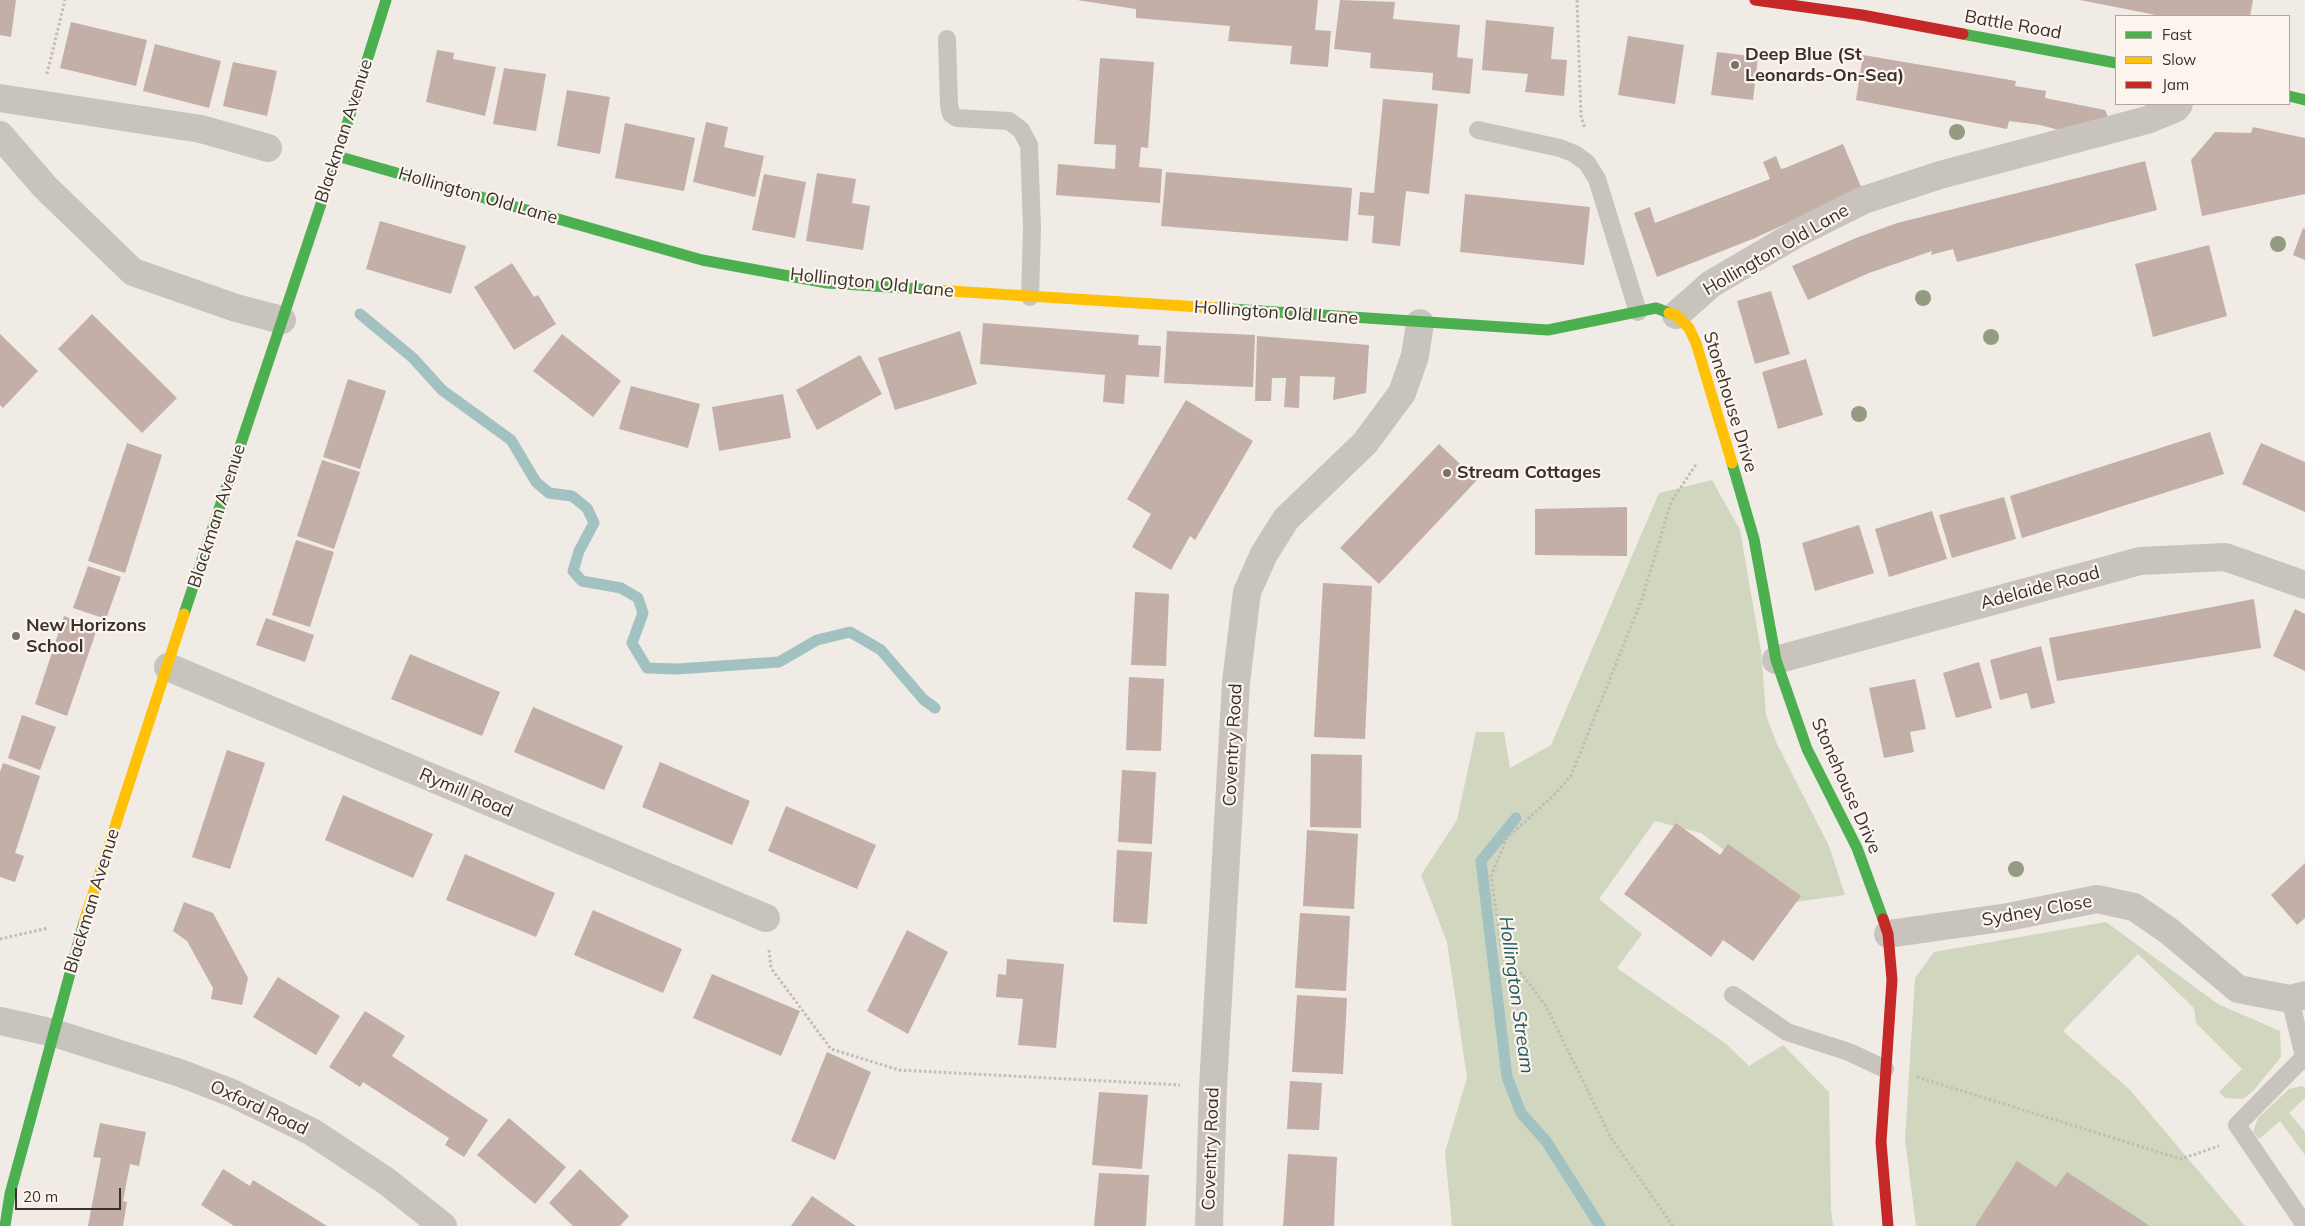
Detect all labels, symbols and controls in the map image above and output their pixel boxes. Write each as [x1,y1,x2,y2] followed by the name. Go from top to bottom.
[1963,6,2063,44] street label: Battle Road
[2115,15,2290,105] legend
[2162,25,2192,44] text: Fast
[1745,44,1904,86] place label: Deep Blue (St Leonards-On-Sea)
[2162,50,2196,69] text: Slow
[311,56,377,206] street label: Blackman Avenue
[1729,59,1741,71] marker: Deep Blue (St Leonards-On-Sea)
[2162,75,2189,94] text: Jam
[396,163,560,229] street label: Hollington Old Lane
[1699,199,1853,301] street label: Hollington Old Lane
[789,264,955,302] street label: Hollington Old Lane
[1193,296,1359,330] street label: Hollington Old Lane
[1698,329,1762,475] street label: Stonehouse Drive
[184,441,250,591] street label: Blackman Avenue
[1457,462,1601,484] place label: Stream Cottages
[1441,467,1453,479] marker: Stream Cottages
[1978,562,2102,614] street label: Adelaide Road
[26,615,146,658] place label: New Horizons School
[10,630,22,642] marker: New Horizons School
[1219,683,1247,807] street label: Coventry Road
[1806,715,1886,857] street label: Stonehouse Drive
[416,764,516,822] street label: Rymill Road
[60,826,124,976] street label: Blackman Avenue
[1980,891,2094,931] street label: Sydney Close
[1494,915,1538,1075] water label: Hollington Stream
[207,1076,311,1140] street label: Oxford Road
[1198,1087,1224,1211] street label: Coventry Road
[18,1178,124,1210] scale bar
[23,1187,58,1206] text: 20 m

